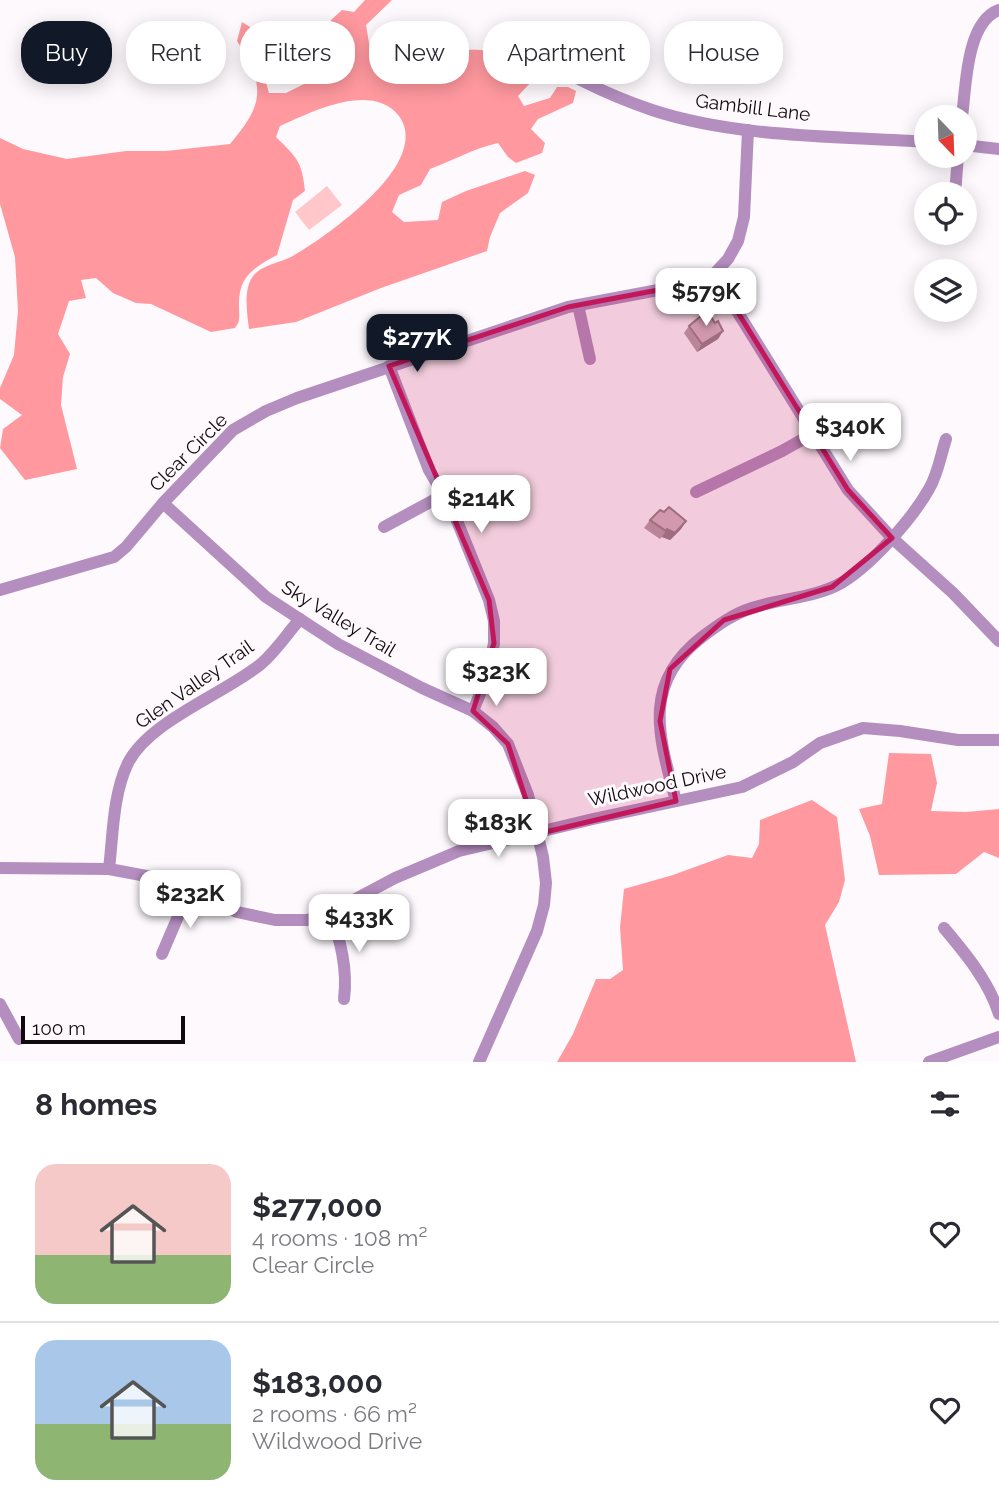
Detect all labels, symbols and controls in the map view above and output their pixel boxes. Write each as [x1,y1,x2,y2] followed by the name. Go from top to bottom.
[21,21,112,84] chip: Buy
[126,21,226,84] chip: Rent
[240,21,355,84] chip: Filters
[369,21,469,84] chip: New
[483,21,650,84] chip: Apartment
[664,21,783,84] chip: House
[694,89,812,125] street label: Gambill Lane
[914,105,976,168] north arrow
[914,105,977,322] map controls
[914,182,977,245] button: locate
[914,259,977,322] button: layers
[657,268,755,328] pin: $579K
[671,277,741,304] text: $579K
[368,314,466,374] pin: $277K
[383,323,451,350] text: $277K
[801,404,899,463] pin: $340K
[144,408,232,496] street label: Clear Circle
[815,412,885,439] text: $340K
[432,476,530,535] pin: $214K
[447,484,515,511] text: $214K
[278,575,401,661] street label: Sky Valley Trail
[131,635,258,733] street label: Glen Valley Trail
[447,648,545,708] pin: $323K
[462,657,530,684] text: $323K
[586,760,728,810] street label: Wildwood Drive
[449,800,547,859] pin: $183K
[464,808,532,835] text: $183K
[141,870,239,930] pin: $232K
[156,879,224,906] text: $232K
[310,894,408,954] pin: $433K
[325,903,393,930] text: $433K
[21,1013,186,1045] scale bar
[32,1017,86,1039] text: 100 m
[926,1085,964,1123] icon: filters
[35,1087,157,1122] text: 8 homes
[252,1189,382,1224] text: $277,000
[91,1192,175,1276] icon: home
[926,1215,964,1253] icon: heart
[252,1224,427,1251] text: 4 rooms · 108 m²
[252,1251,374,1278] text: Clear Circle
[252,1365,383,1400] text: $183,000
[91,1368,175,1452] icon: home
[926,1391,964,1429] icon: heart
[252,1400,417,1427] text: 2 rooms · 66 m²
[252,1427,422,1454] text: Wildwood Drive

